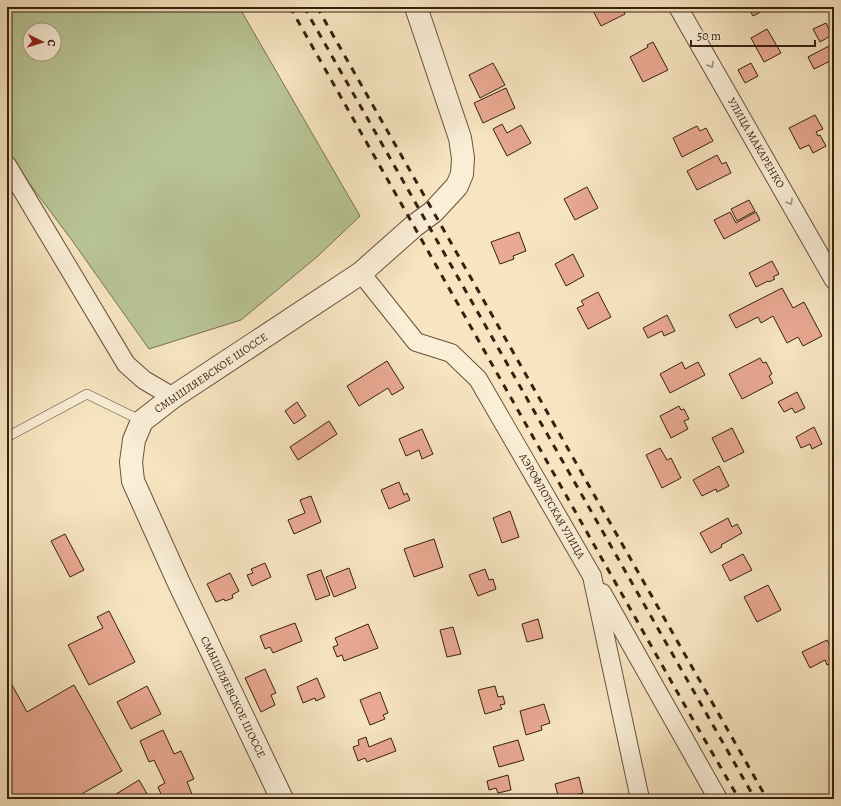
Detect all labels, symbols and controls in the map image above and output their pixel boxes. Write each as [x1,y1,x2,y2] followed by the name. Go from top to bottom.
[22,22,62,62] north arrow
[691,22,815,48] scale bar
[697,28,721,44] text: 50 m
[44,39,59,47] text: С
[707,61,714,68] one-way arrow
[724,95,788,191] street label: УЛИЦА МАКАРЕНКО
[785,198,792,205] one-way arrow
[151,329,271,417] street label: СМЫШЛЯЕВСКОЕ ШОССЕ
[515,450,589,562] street label: АЭРОФЛОТСКАЯ УЛИЦА
[197,634,269,760] street label: СМЫШЛЯЕВСКОЕ ШОССЕ

